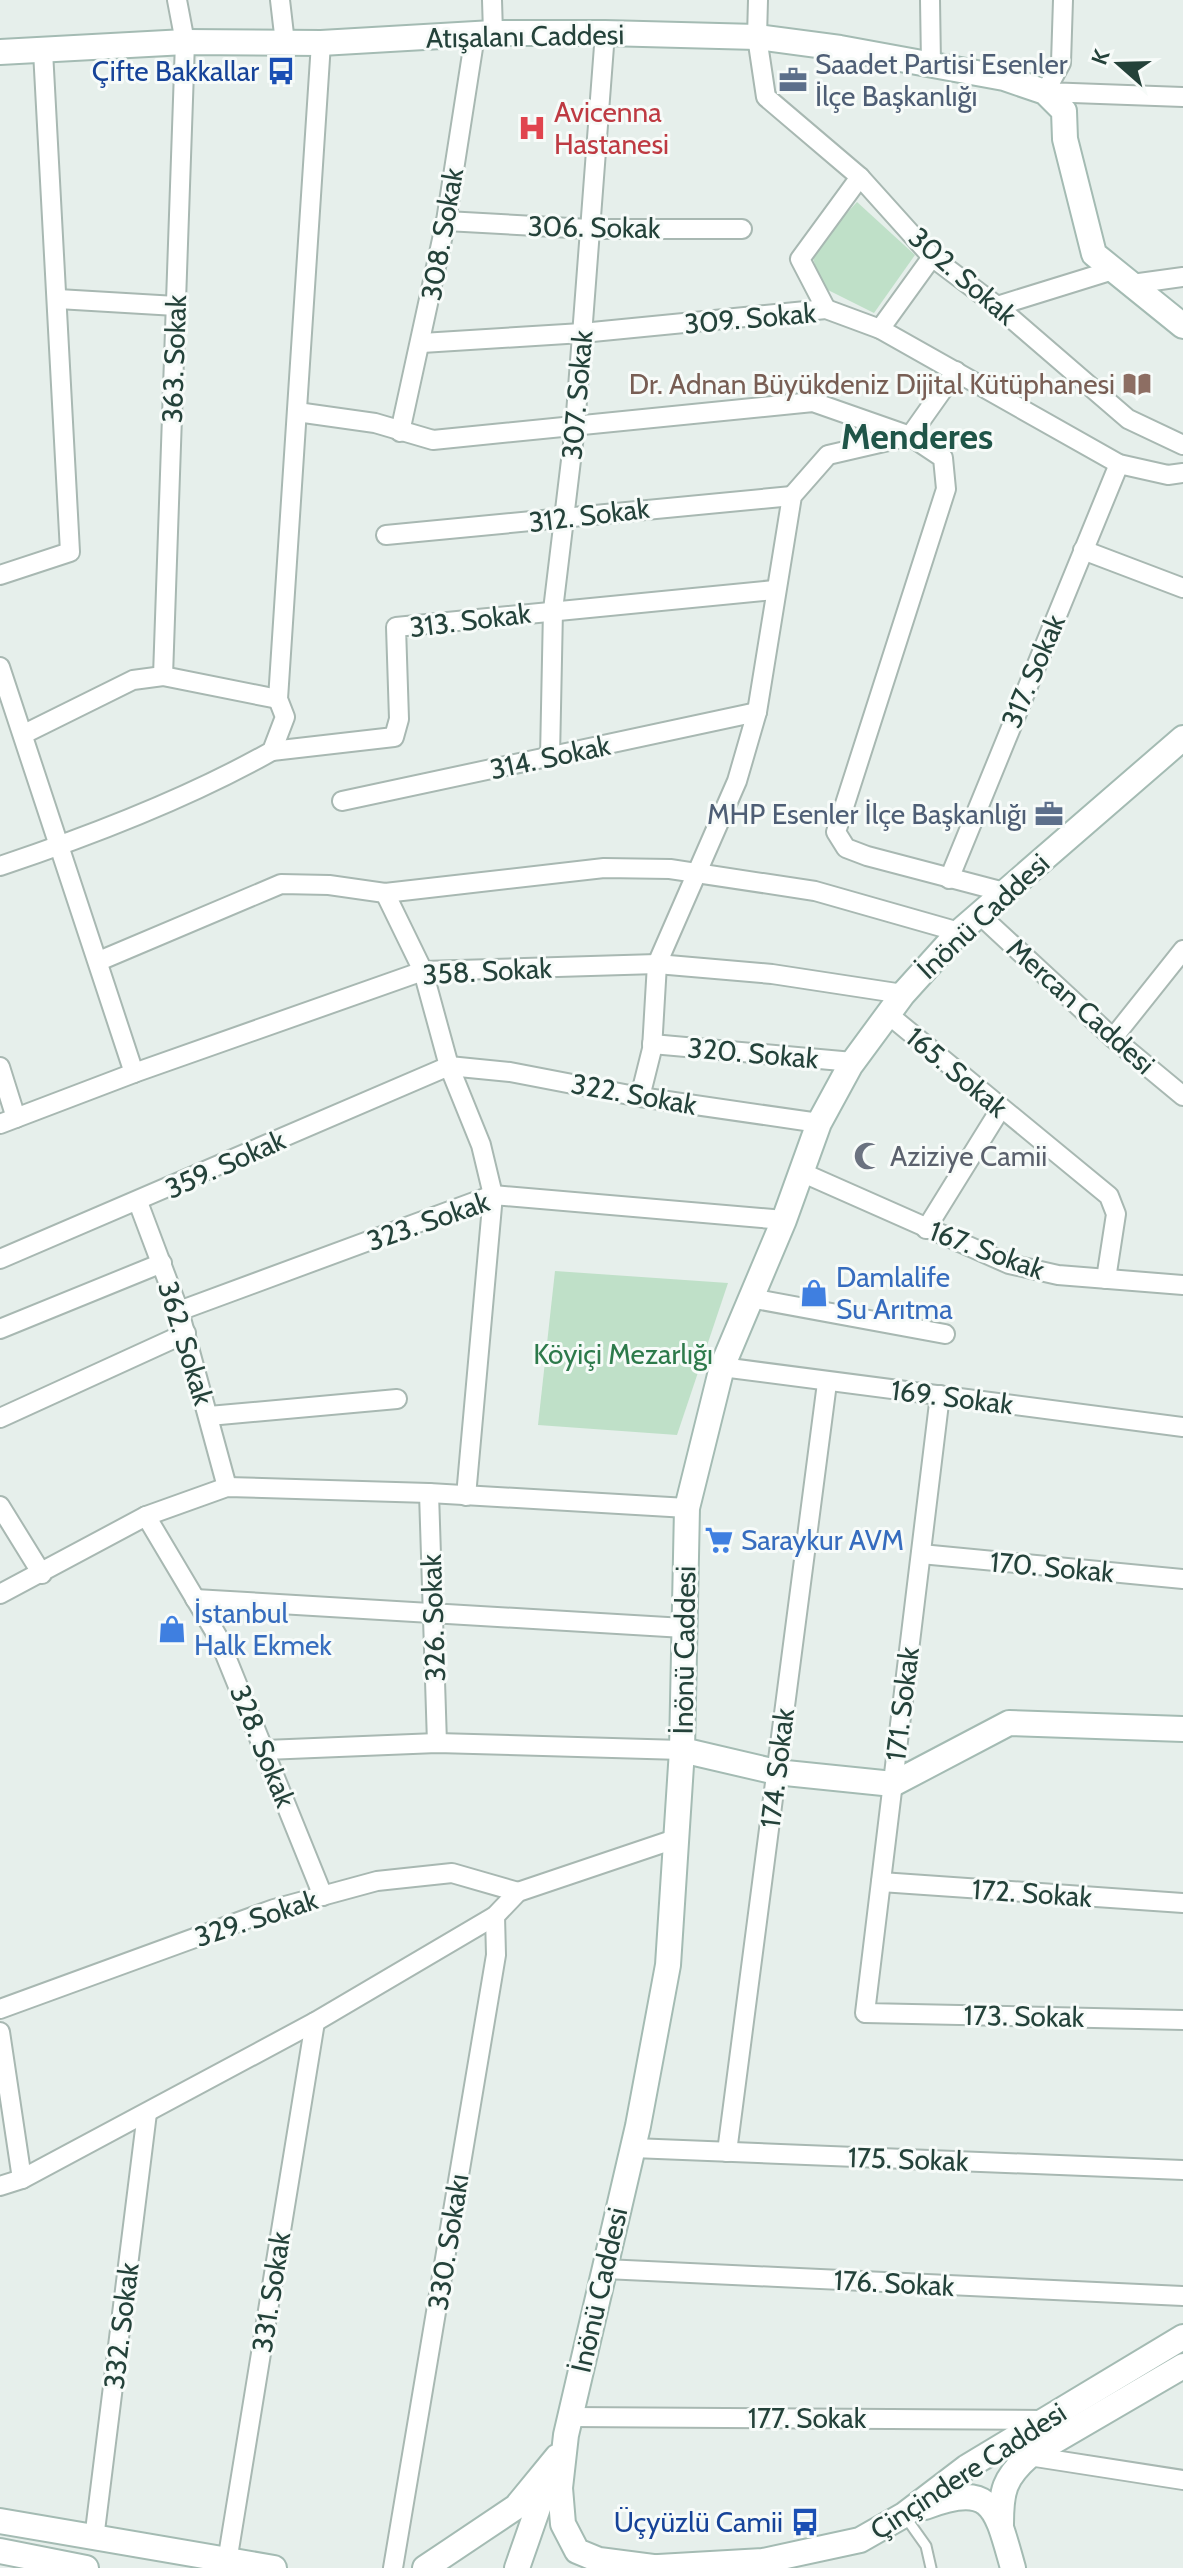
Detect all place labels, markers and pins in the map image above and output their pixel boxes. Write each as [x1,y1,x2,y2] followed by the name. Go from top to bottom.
[815,47,1068,113] place label: Saadet Partisi Esenler İlçe Başkanlığı
[92,54,259,88] place label: Çifte Bakkallar
[266,56,296,86] bus stop icon: Çifte Bakkallar
[778,65,808,95] office icon: Saadet Partisi Esenler İlçe Başkanlığı
[554,95,669,161] place label: Avicenna Hastanesi
[517,113,547,143] hospital icon: Avicenna Hastanesi
[629,367,1115,401] place label: Dr. Adnan Büyükdeniz Dijital Kütüphanesi
[1122,369,1152,399] library icon: Dr. Adnan Büyükdeniz Dijital Kütüphanesi
[707,797,1027,831] place label: MHP Esenler İlçe Başkanlığı
[1034,799,1064,829] office icon: MHP Esenler İlçe Başkanlığı
[890,1139,1047,1173] place label: Aziziye Camii
[853,1141,883,1171] mosque icon: Aziziye Camii
[836,1260,953,1326] place label: Damlalife Su Arıtma
[799,1278,829,1308] shop icon: Damlalife Su Arıtma
[741,1523,904,1557] place label: Saraykur AVM
[704,1525,734,1555] supermarket icon: Saraykur AVM
[194,1596,332,1662] place label: İstanbul Halk Ekmek
[157,1614,187,1644] shop icon: İstanbul Halk Ekmek
[614,2505,783,2539] place label: Üçyüzlü Camii
[790,2507,820,2537] bus stop icon: Üçyüzlü Camii

